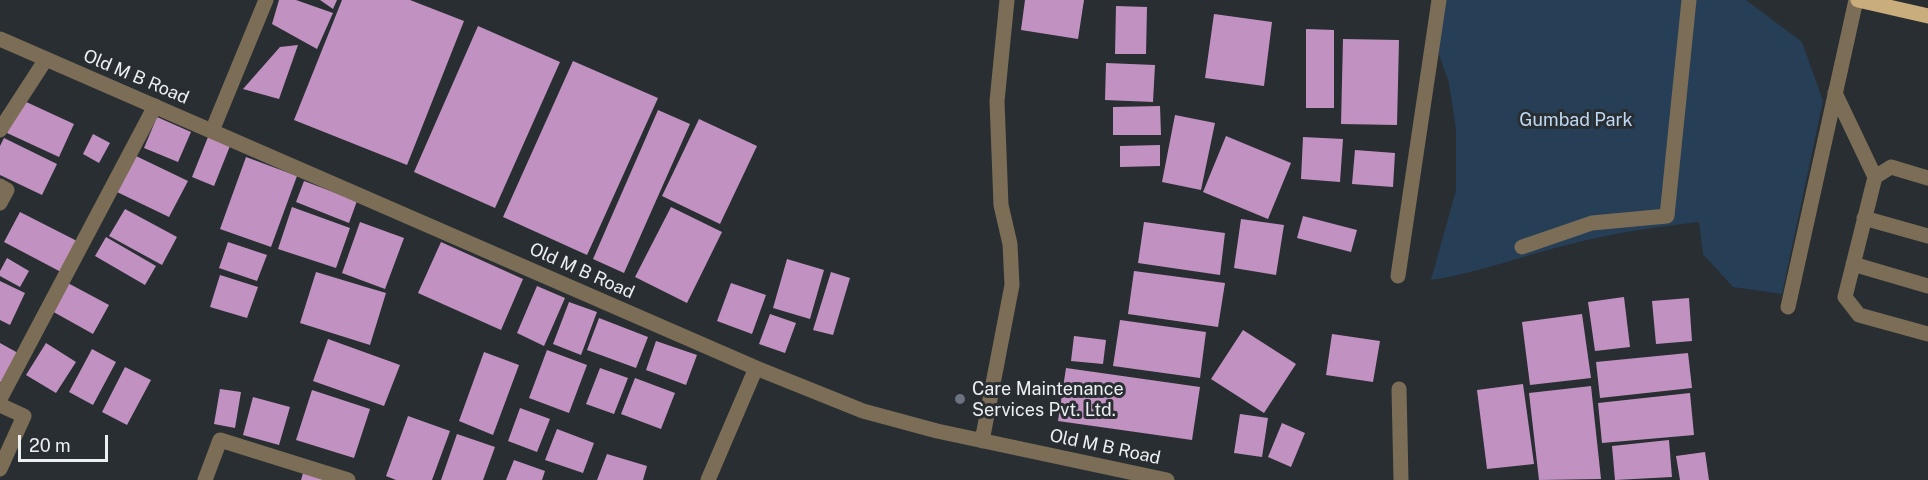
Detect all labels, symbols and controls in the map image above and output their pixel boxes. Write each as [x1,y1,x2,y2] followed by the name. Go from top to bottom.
[80,45,192,109] street label: Old M B Road
[1519,109,1633,131] park label: Gumbad Park
[526,238,638,304] street label: Old M B Road
[972,378,1124,420] place label: Care Maintenance Services Pvt. Ltd.
[953,392,967,406] marker: Care Maintenance Services Pvt. Ltd.
[21,423,111,461] scale bar
[1048,425,1162,469] street label: Old M B Road
[29,435,71,456] text: 20 m

